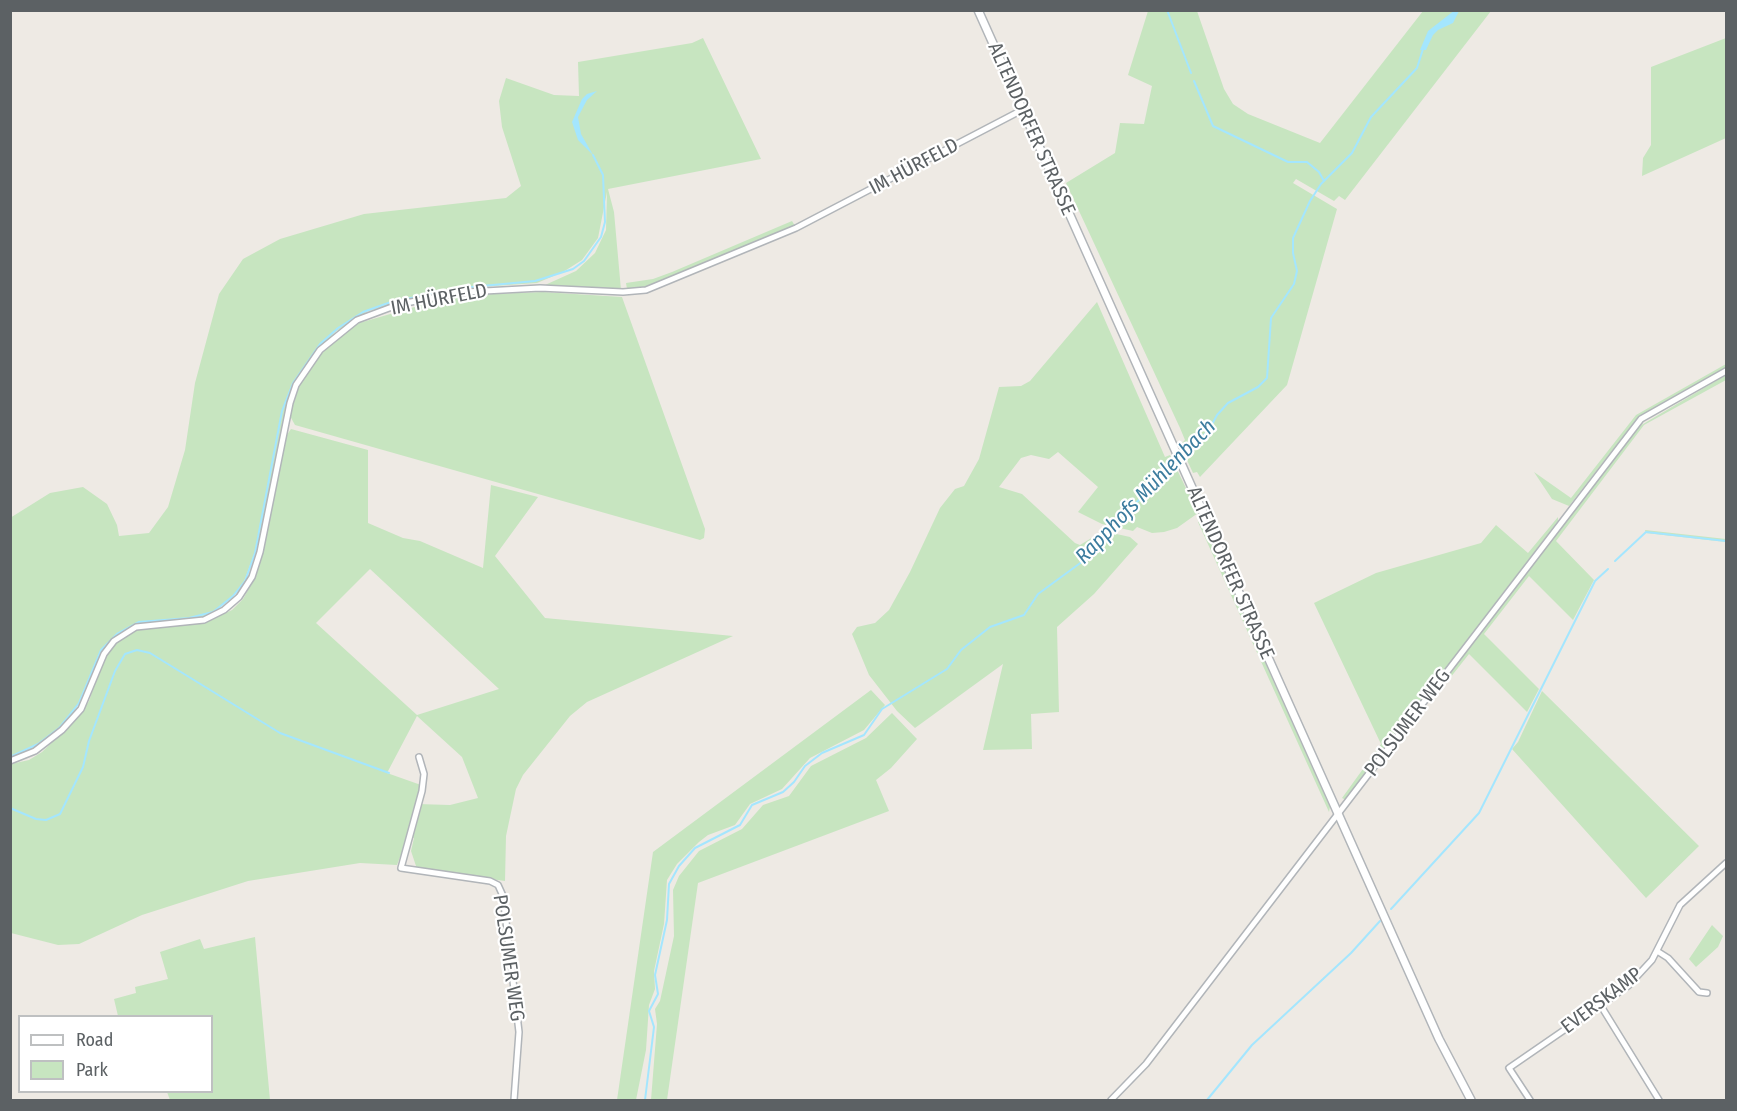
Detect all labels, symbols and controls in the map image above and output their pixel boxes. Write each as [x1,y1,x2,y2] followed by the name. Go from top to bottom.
[982,39,1080,219] street label: ALTENDORFER STRASSE
[865,134,963,200] street label: IM HÜRFELD
[389,279,489,321] street label: IM HÜRFELD
[1071,415,1221,569] water label: Rapphofs Mühlenbach
[1181,483,1279,663] street label: ALTENDORFER STRASSE
[1360,665,1456,781] street label: POLSUMER WEG
[487,893,529,1023] street label: POLSUMER WEG
[1557,963,1647,1039] street label: EVERSKAMP
[18,1015,213,1093] legend
[76,1029,113,1051] text: Road
[76,1059,108,1081] text: Park

